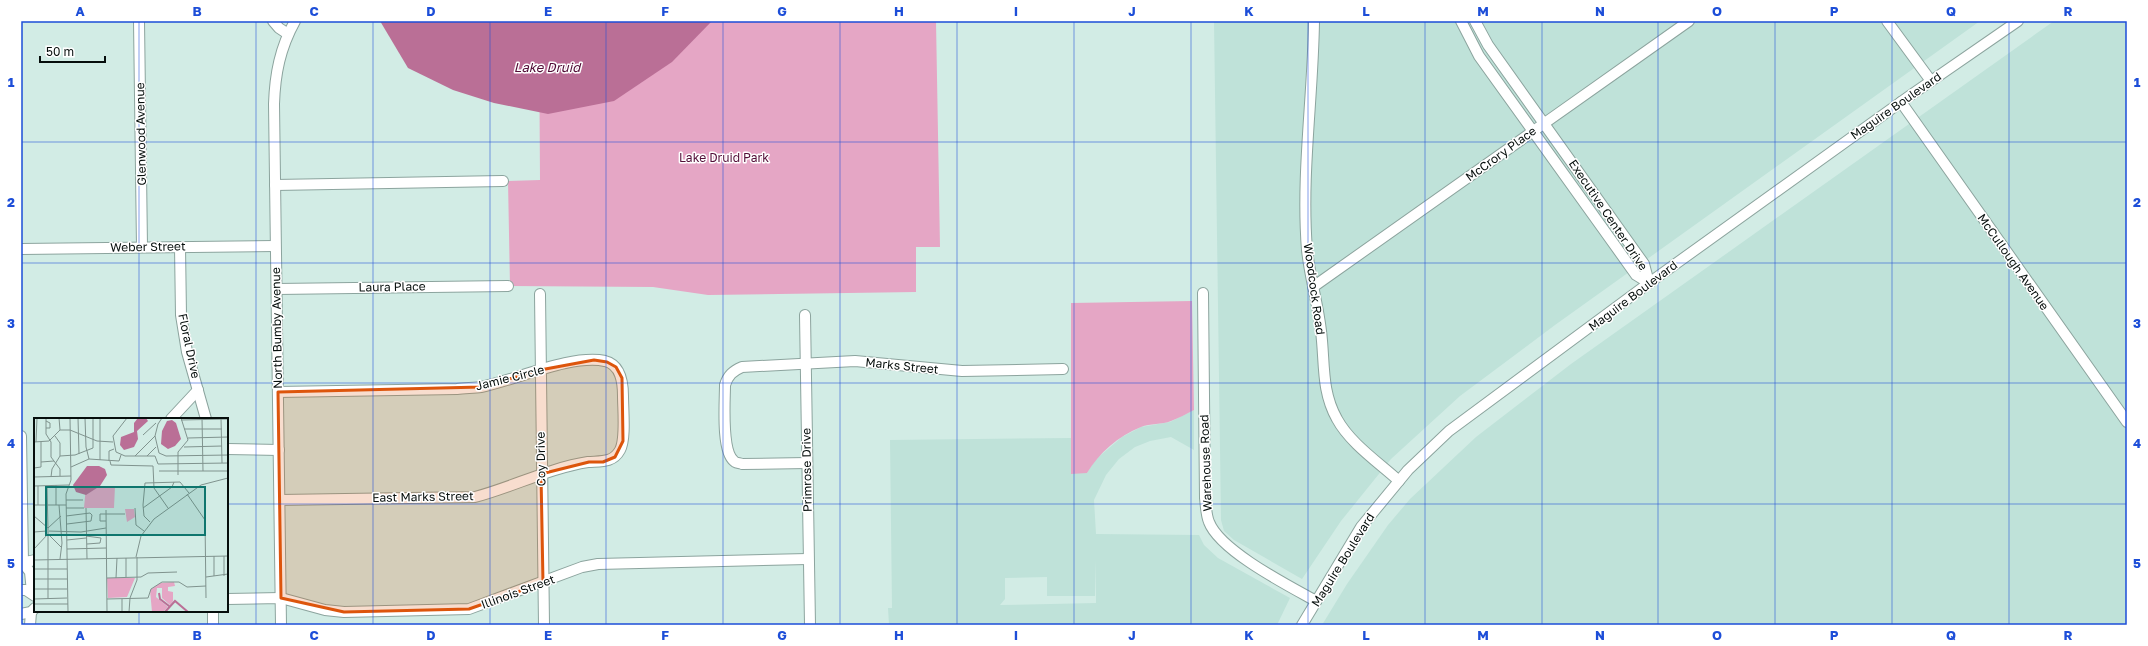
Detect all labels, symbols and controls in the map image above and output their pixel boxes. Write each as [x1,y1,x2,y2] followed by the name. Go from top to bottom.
[75,3,85,19] text: A
[192,3,202,19] text: B
[309,3,319,19] text: C
[426,3,436,19] text: D
[544,3,552,19] text: E
[661,3,669,19] text: F
[777,3,787,19] text: G
[894,3,904,19] text: H
[1014,3,1018,19] text: I
[1128,3,1136,19] text: J
[1244,3,1254,19] text: K
[1362,3,1370,19] text: L
[1477,3,1489,19] text: M
[1595,3,1605,19] text: N
[1712,3,1722,19] text: O
[1830,3,1839,19] text: P
[1946,3,1956,19] text: Q
[2063,3,2073,19] text: R
[40,38,105,64] scale bar
[46,44,74,59] text: 50 m
[514,59,582,75] water label: Lake Druid
[1847,69,1944,143] street label: Maguire Boulevard
[8,74,15,90] text: 1
[2134,74,2141,90] text: 1
[132,82,149,186] street label: Glenwood Avenue
[1463,123,1539,184] street label: McCrory Place
[679,150,769,165] park label: Lake Druid Park
[1566,156,1651,273] street label: Executive Center Drive
[7,194,15,210] text: 2
[2133,194,2141,210] text: 2
[1974,211,2052,313] street label: McCullough Avenue
[110,238,186,255] street label: Weber Street
[1301,242,1328,336] street label: Woodcock Road
[1585,257,1680,334] street label: Maguire Boulevard
[268,267,285,389] street label: North Bumby Avenue
[358,278,426,295] street label: Laura Place
[175,312,204,380] street label: Floral Drive
[7,315,15,331] text: 3
[2133,315,2141,331] text: 3
[865,354,940,377] street label: Marks Street
[474,362,546,393] street label: Jamie Circle
[1196,414,1215,512] street label: Warehouse Road
[34,418,228,612] inset map
[798,428,815,512] street label: Primrose Drive
[533,432,548,486] street label: Coy Drive
[7,435,15,451] text: 4
[2133,435,2141,451] text: 4
[372,488,474,505] street label: East Marks Street
[1308,510,1377,609] street label: Maguire Boulevard
[7,555,15,571] text: 5
[2133,555,2141,571] text: 5
[479,571,557,612] street label: Illinois Street
[75,627,85,643] text: A
[192,627,202,643] text: B
[309,627,319,643] text: C
[426,627,436,643] text: D
[544,627,552,643] text: E
[661,627,669,643] text: F
[777,627,787,643] text: G
[894,627,904,643] text: H
[1014,627,1018,643] text: I
[1128,627,1136,643] text: J
[1244,627,1254,643] text: K
[1362,627,1370,643] text: L
[1477,627,1489,643] text: M
[1595,627,1605,643] text: N
[1712,627,1722,643] text: O
[1830,627,1839,643] text: P
[1946,627,1956,643] text: Q
[2063,627,2073,643] text: R

